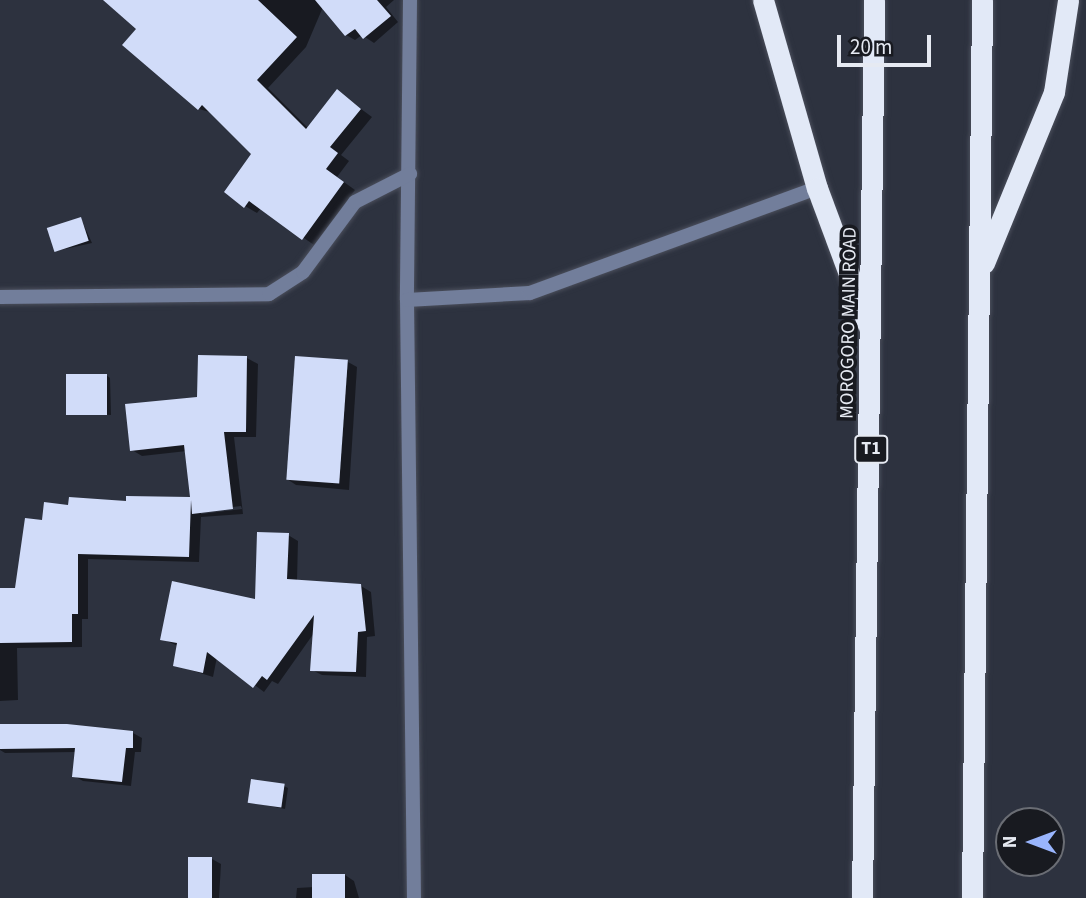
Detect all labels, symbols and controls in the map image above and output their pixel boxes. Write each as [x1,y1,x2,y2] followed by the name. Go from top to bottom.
[841,21,936,65] scale bar
[850,32,892,62] text: 20 m
[836,227,862,419] street label: MOROGORO MAIN ROAD
[854,434,888,463] road number: T1
[995,807,1065,877] north arrow
[997,836,1024,848] text: N

